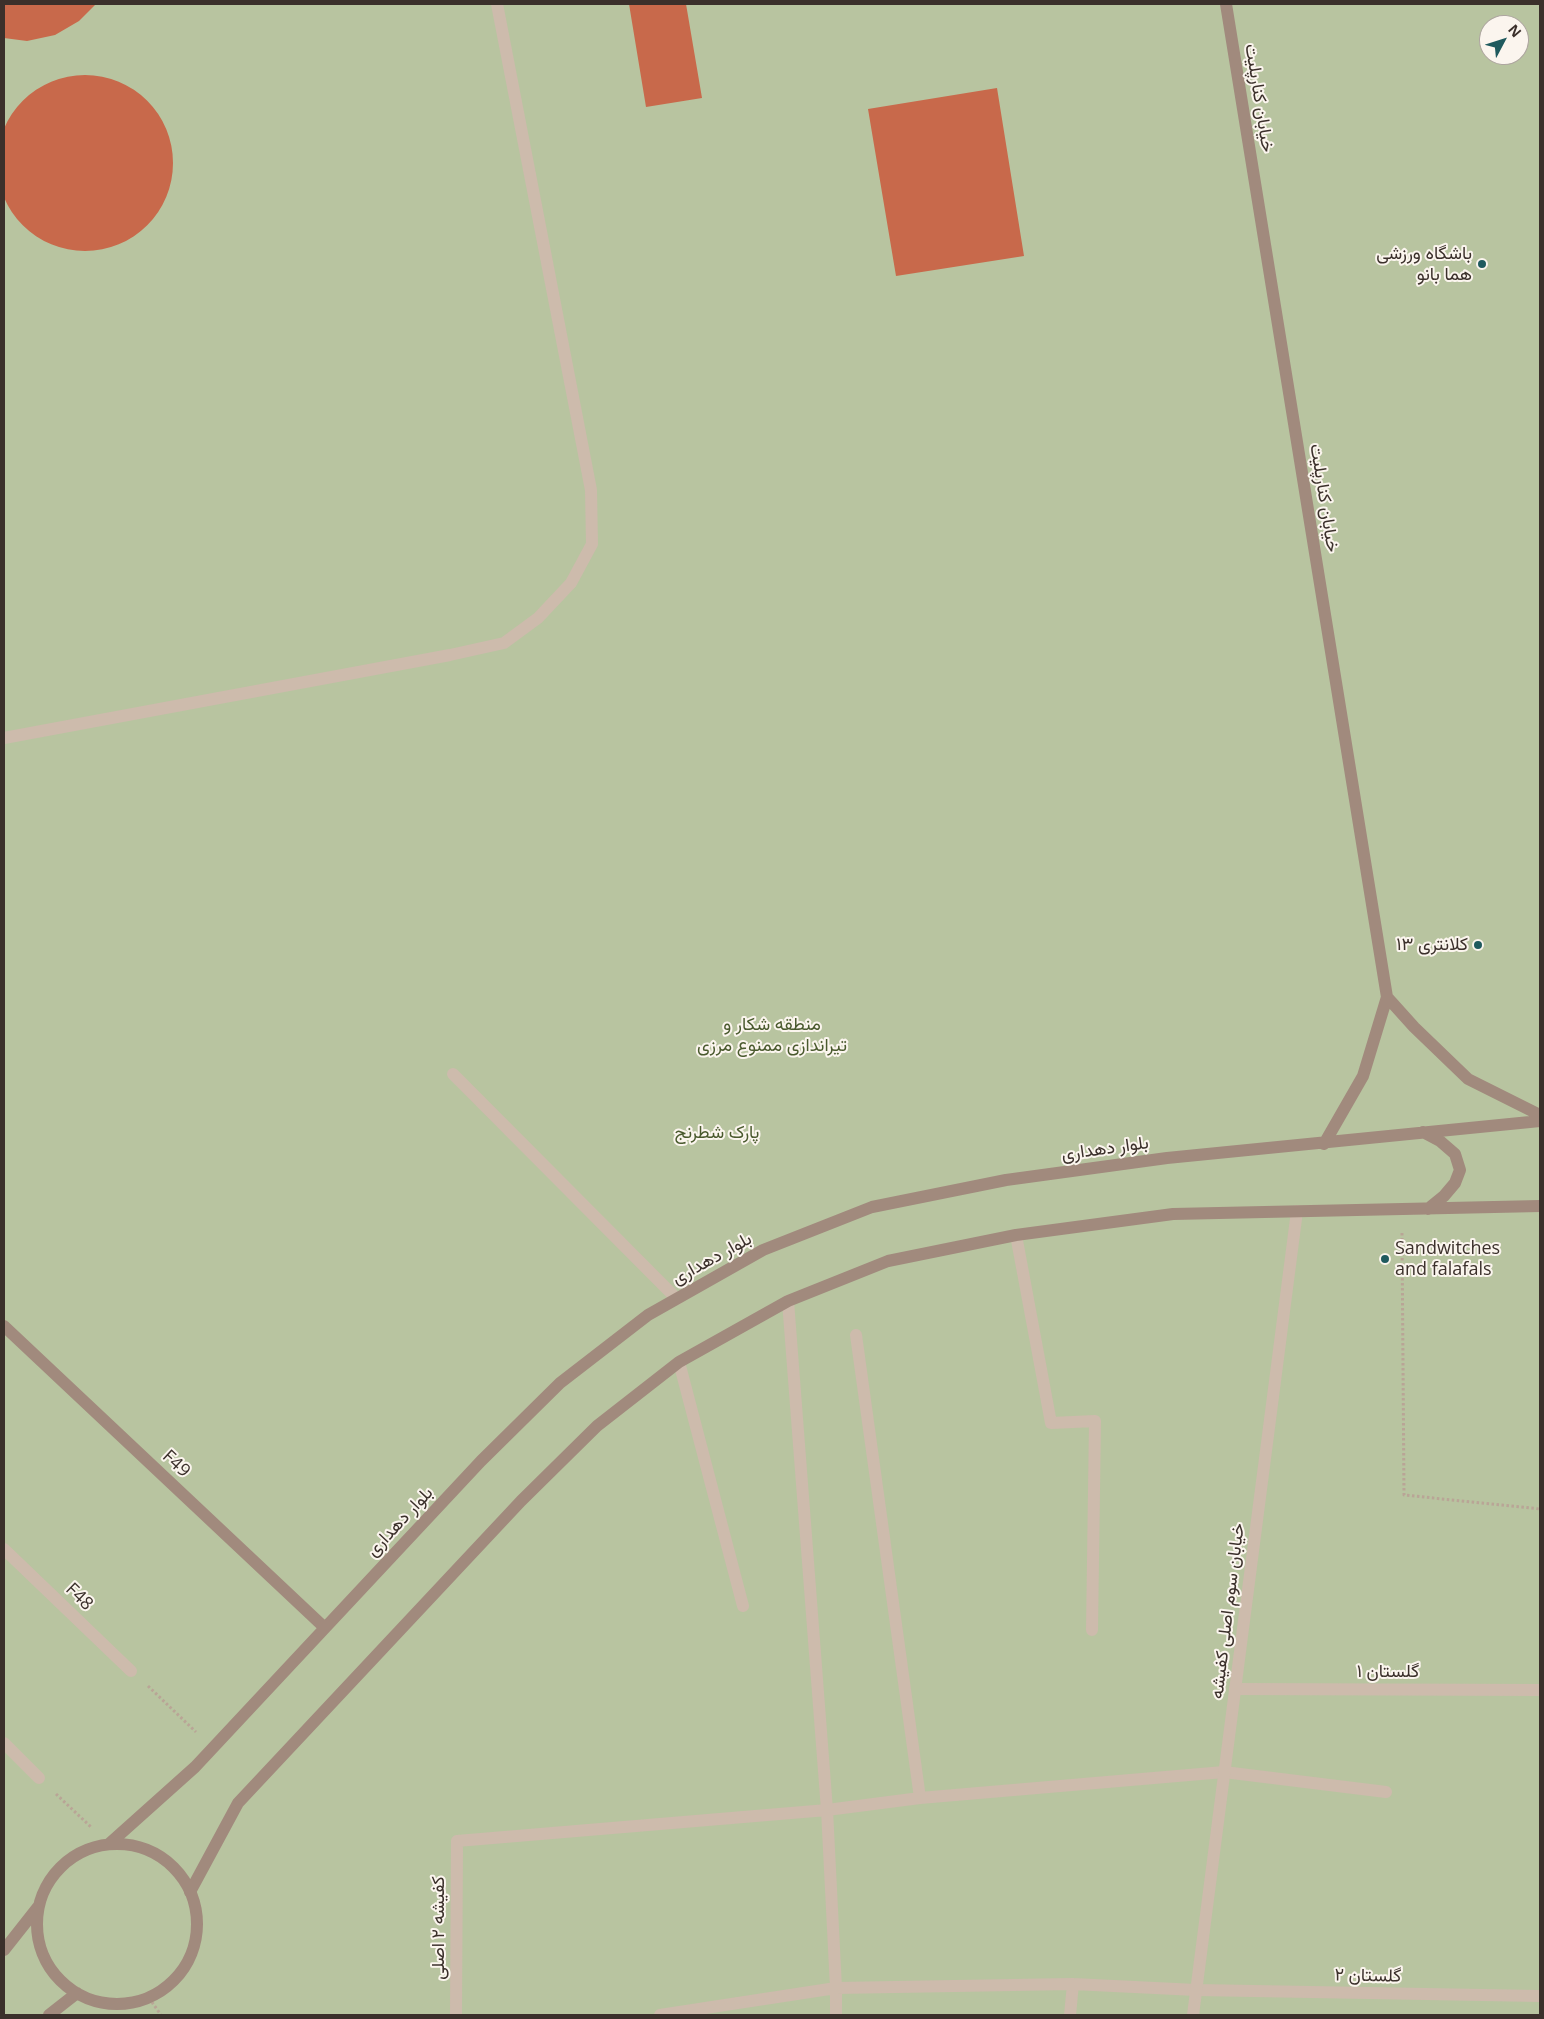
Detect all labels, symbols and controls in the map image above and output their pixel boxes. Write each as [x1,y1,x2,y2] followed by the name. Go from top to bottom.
[1479,15,1529,65] north arrow
[1504,20,1526,41] text: N
[1240,42,1278,154] street label: خیابان کنارپلیت
[1376,243,1472,286] place label: باشگاه ورزشی هما بانو
[1476,258,1488,270] marker: باشگاه ورزشی هما بانو
[1305,442,1343,554] street label: خیابان کنارپلیت
[1396,934,1468,956] place label: کلانتری ۱۳
[1472,939,1484,951] marker: کلانتری ۱۳
[697,1014,847,1056] park label: منطقه شکار و تیراندازی ممنوع مرزی
[675,1122,759,1144] park label: پارک شطرنج
[1060,1132,1150,1166] street label: بلوار دهداری
[668,1228,756,1290] street label: بلوار دهداری
[1395,1238,1500,1280] place label: Sandwitches and falafals
[1379,1253,1391,1265] marker: Sandwitches and falafals
[158,1446,194,1482] street label: F49
[362,1483,438,1561] street label: بلوار دهداری
[1206,1522,1250,1700] street label: خیابان سوم اصلی کفیشه
[61,1579,97,1615] street label: F48
[1357,1661,1419,1683] street label: گلستان ۱
[428,1876,450,1980] street label: کفیشه ۲ اصلی
[1334,1965,1402,1987] street label: گلستان ۲

